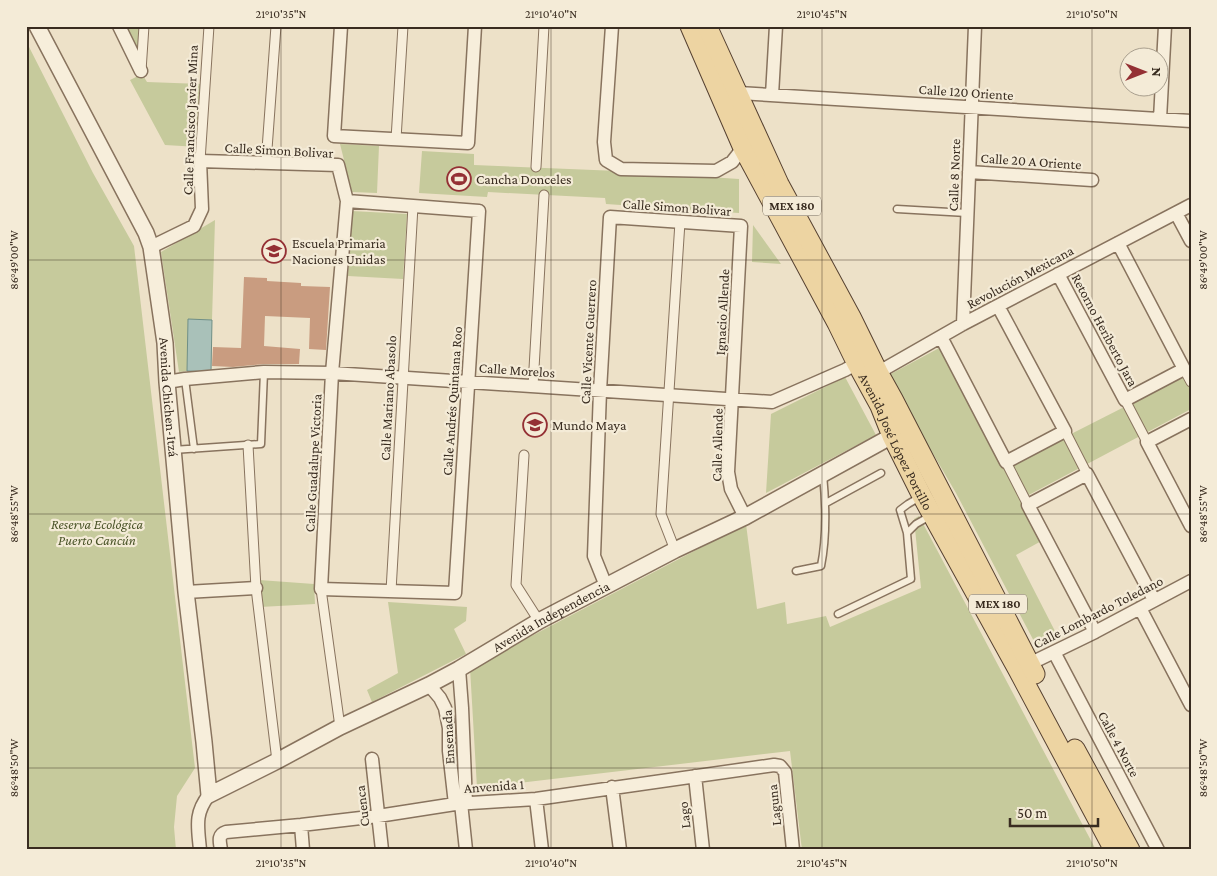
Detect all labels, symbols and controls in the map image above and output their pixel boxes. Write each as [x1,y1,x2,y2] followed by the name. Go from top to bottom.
[255,7,307,21] text: 21°10'35"N
[525,7,577,21] text: 21°10'40"N
[797,7,848,21] text: 21°10'45"N
[1066,7,1118,21] text: 21°10'50"N
[179,44,201,195] street label: Calle Francisco Javier Mina
[1120,48,1170,98] north arrow
[1149,67,1165,77] text: N
[918,81,1014,103] street label: Calle 120 Oriente
[945,138,963,212] street label: Calle 8 Norte
[224,139,334,161] street label: Calle Simon Bolivar
[980,149,1082,173] street label: Calle 20 A Oriente
[446,166,472,192] sports icon: Cancha Donceles
[476,171,572,187] place label: Cancha Donceles
[622,195,732,219] street label: Calle Simon Bolivar
[763,197,821,216] road number: MEX 180
[7,230,21,290] text: 86°49'00"W
[1196,230,1210,290] text: 86°49'00"W
[292,235,386,267] place label: Escuela Primaria Naciones Unidas
[261,238,287,264] school or university icon: Escuela Primaria Naciones Unidas
[964,242,1077,312] street label: Revolución Mexicana
[712,268,732,356] street label: Ignacio Allende
[1068,271,1142,390] street label: Retorno Heriberto Jara
[577,279,599,405] street label: Calle Vicente Guerrero
[439,326,465,476] street label: Calle Andrés Quintana Roo
[377,335,399,461] street label: Calle Mariano Abasolo
[156,336,182,458] street label: Avenida Chichen-Itzá
[478,359,556,381] street label: Calle Morelos
[855,370,936,513] street label: Avenida José López Portillo
[301,393,325,533] street label: Calle Guadalupe Victoria
[708,408,726,482] street label: Calle Allende
[522,412,548,438] school or university icon: Mundo Maya
[552,417,627,433] place label: Mundo Maya
[7,485,21,543] text: 86°48'55"W
[1196,485,1210,543] text: 86°48'55"W
[51,516,143,548] park label: Reserva Ecológica Puerto Cancún
[1030,572,1166,652] street label: Calle Lombardo Toledano
[489,577,613,655] street label: Avenida Independencia
[969,594,1027,614] road number: MEX 180
[1095,708,1143,780] street label: Calle 4 Norte
[439,709,457,765] street label: Ensenada
[7,739,21,797] text: 86°48'50"W
[1196,739,1210,797] text: 86°48'50"W
[463,776,525,796] street label: Anvenida 1
[764,783,784,827] street label: Laguna
[351,784,372,828] street label: Cuenca
[1010,796,1097,828] scale bar
[675,801,693,829] street label: Lago
[1017,805,1047,821] text: 50 m
[255,856,307,870] text: 21°10'35"N
[525,856,577,870] text: 21°10'40"N
[797,856,848,870] text: 21°10'45"N
[1066,856,1118,870] text: 21°10'50"N

